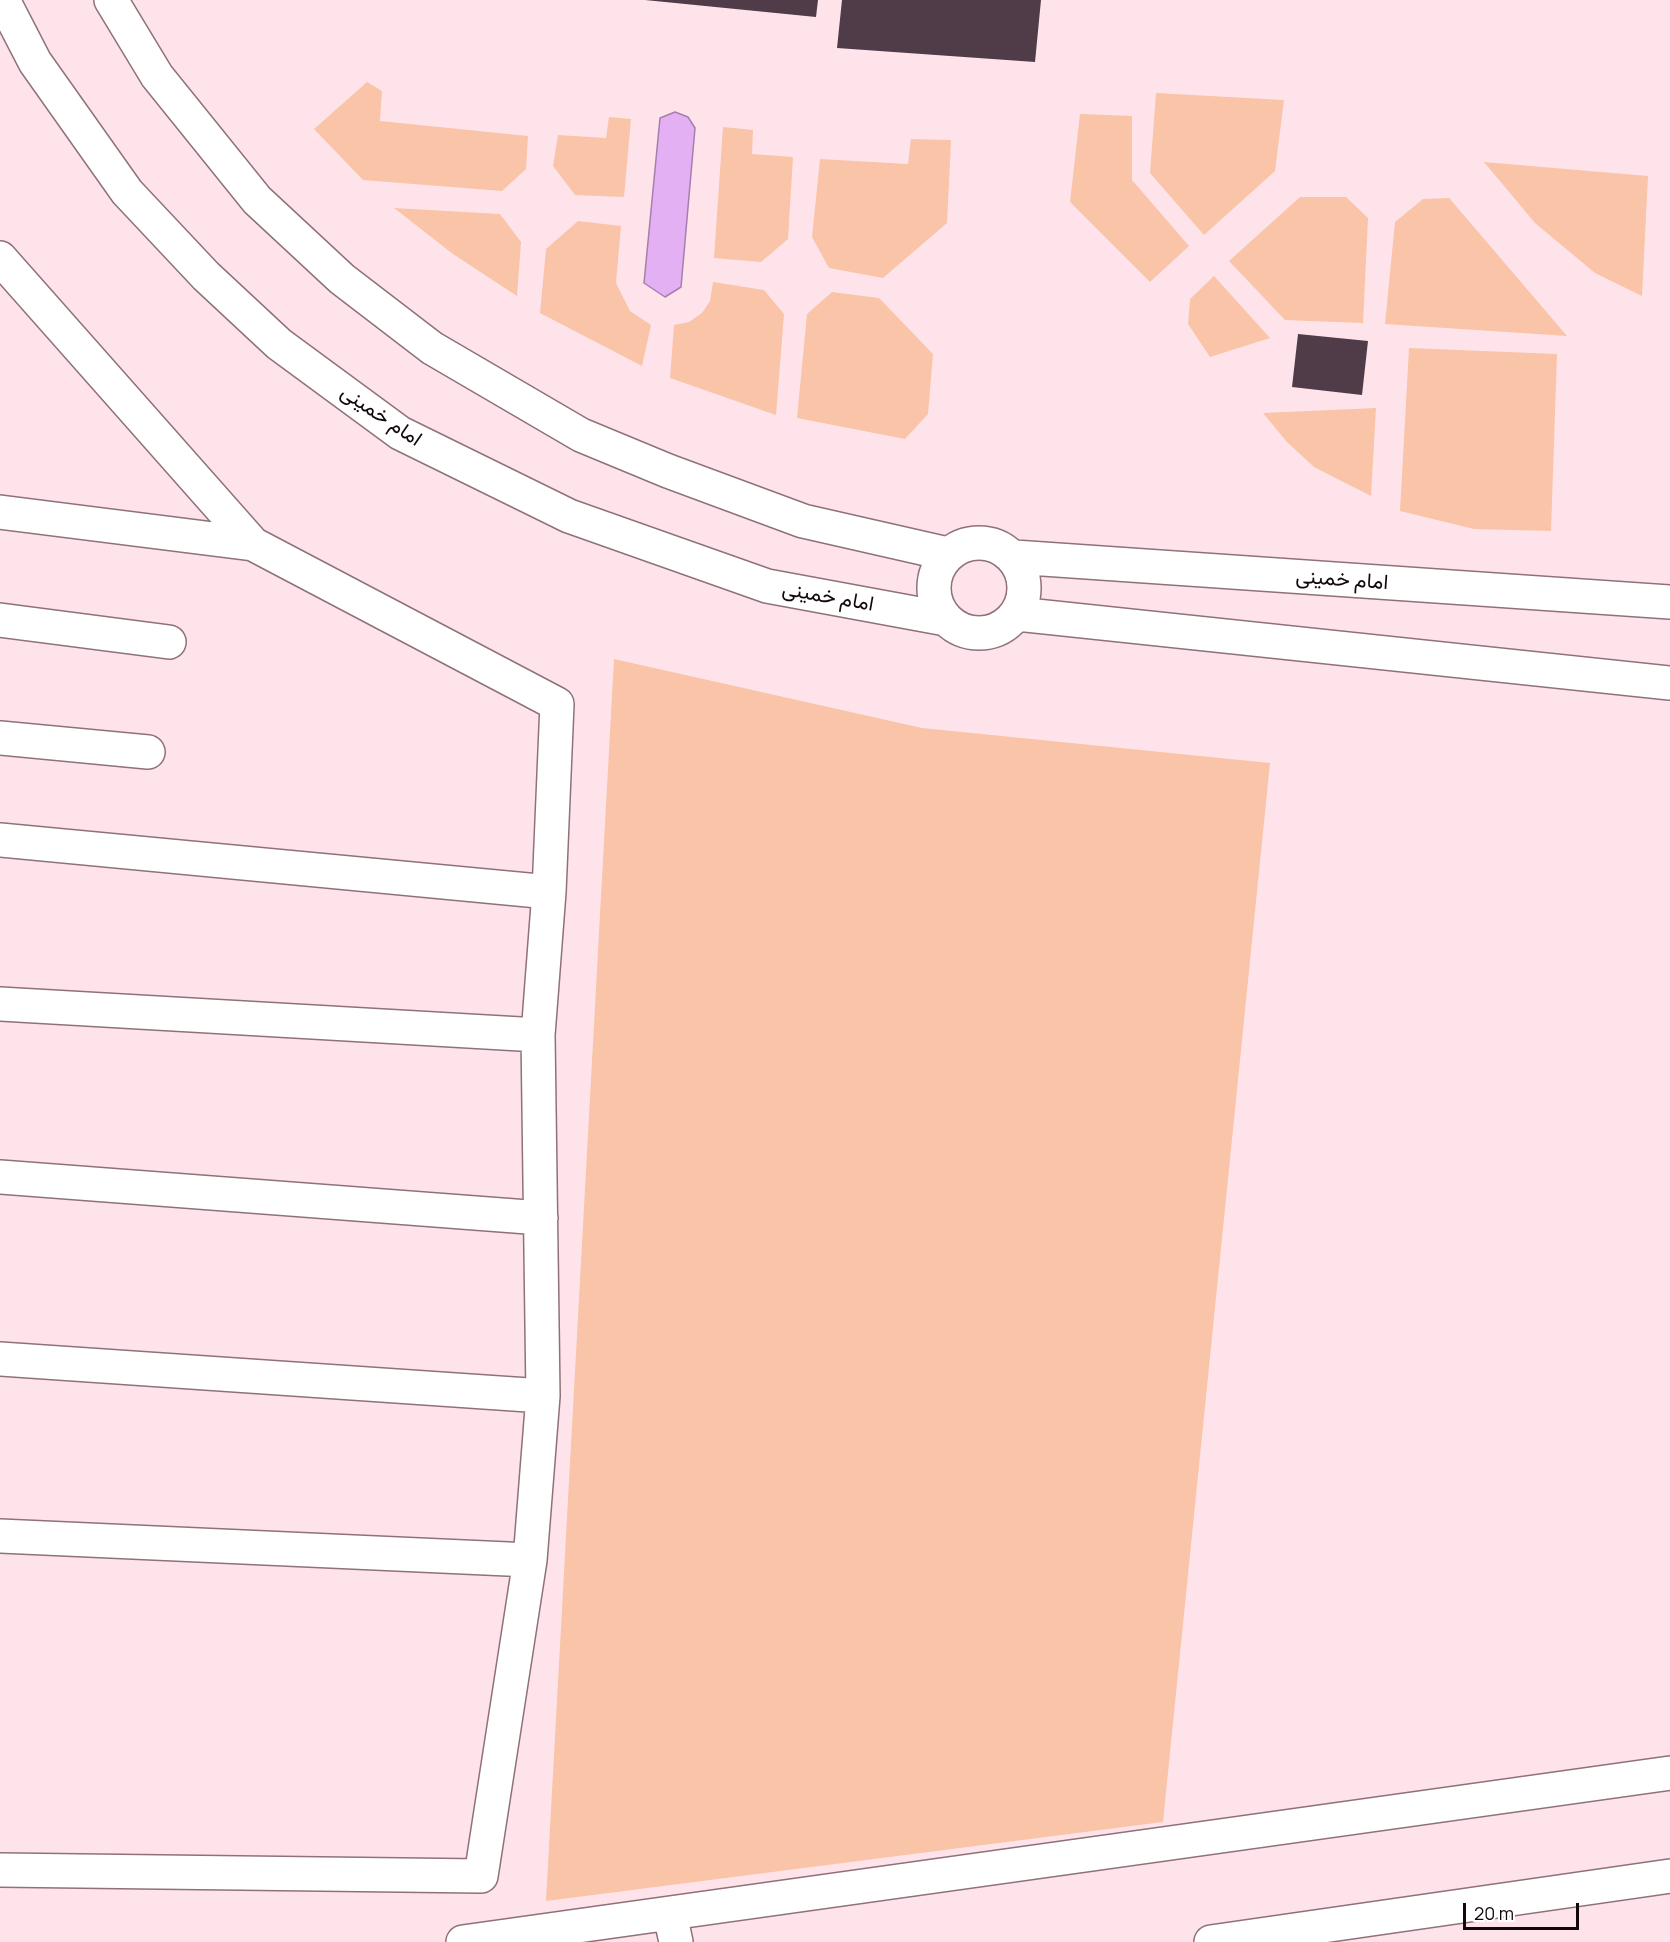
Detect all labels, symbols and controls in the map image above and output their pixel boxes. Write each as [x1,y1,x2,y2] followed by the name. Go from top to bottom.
[336,380,426,452] street label: امام خمینی
[1295,564,1389,596] street label: امام خمینی
[780,577,876,617] street label: امام خمینی
[1466,1891,1582,1929] scale bar
[1474,1901,1514,1925] text: 20 m

